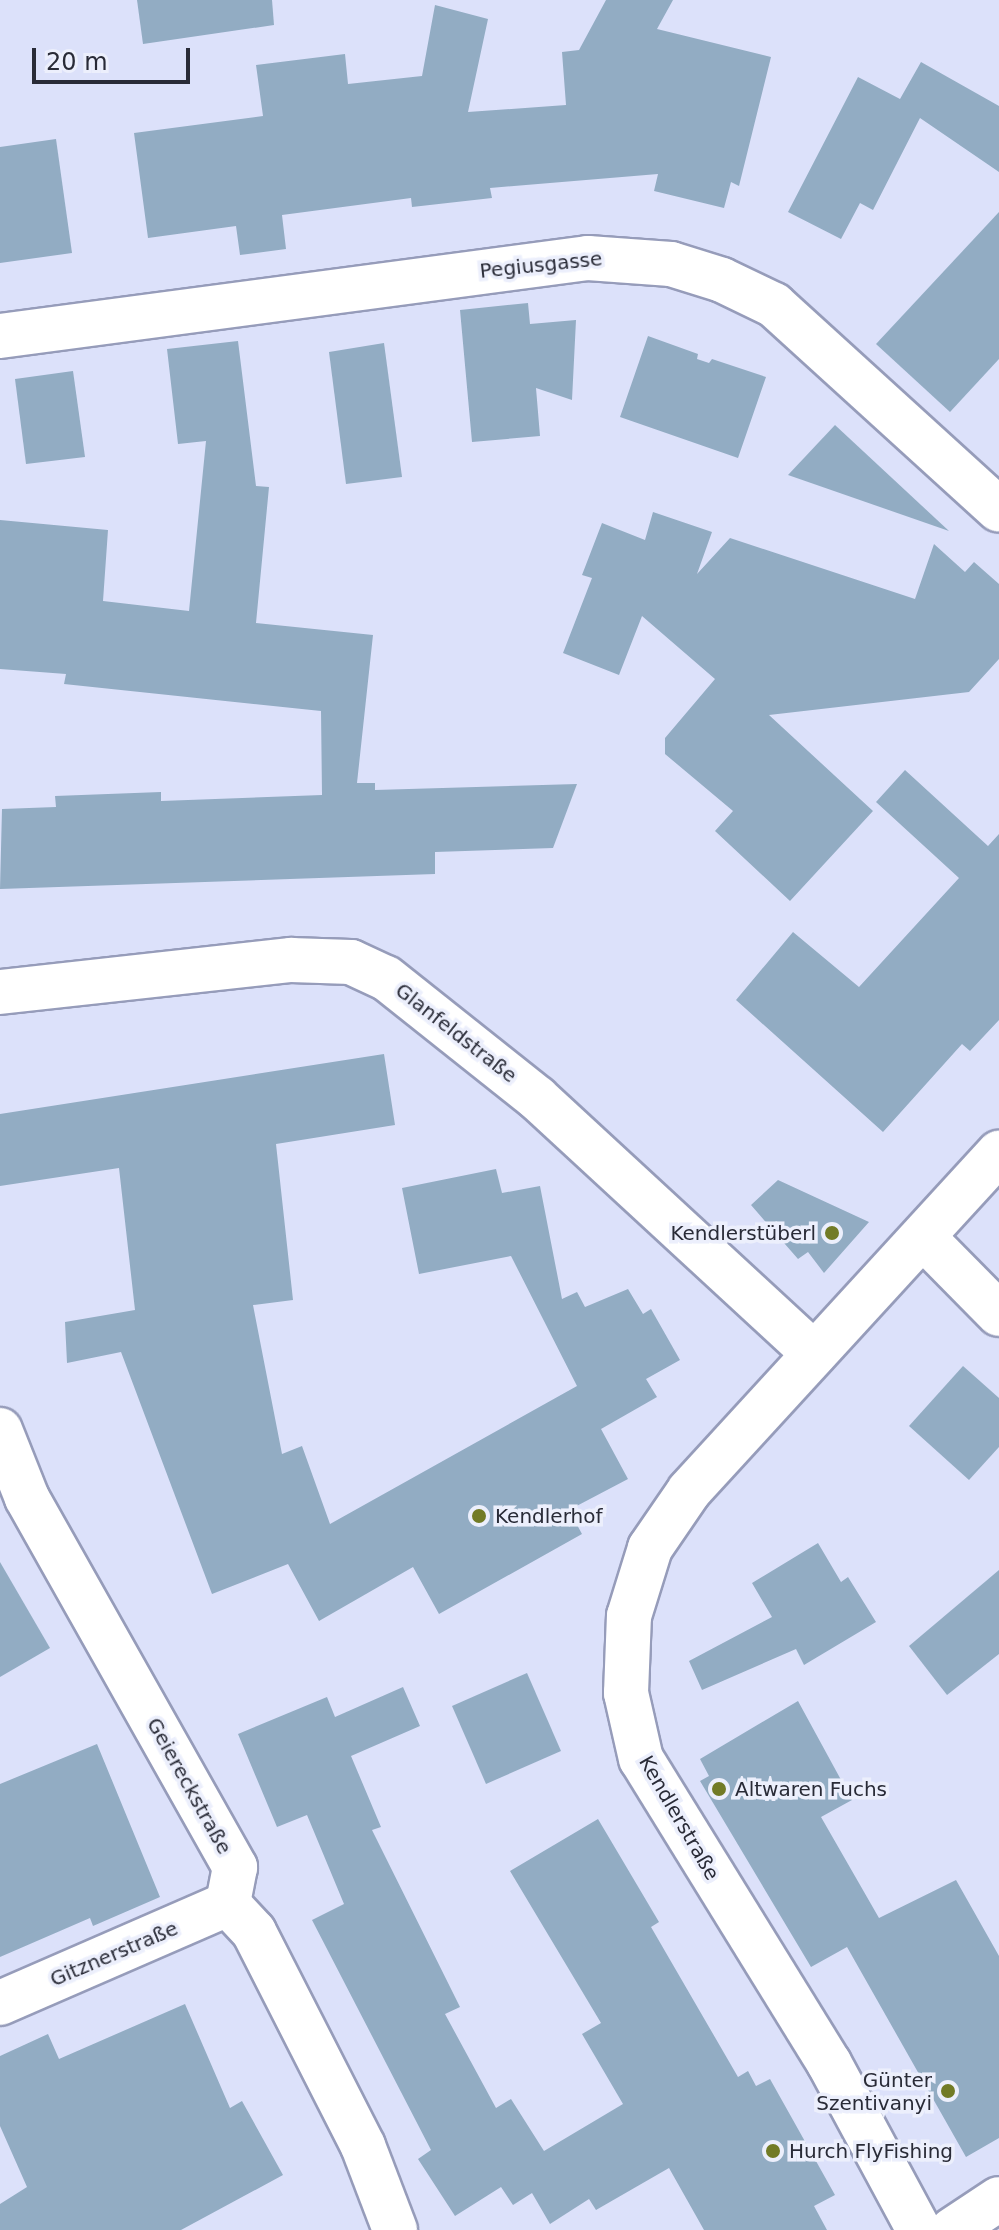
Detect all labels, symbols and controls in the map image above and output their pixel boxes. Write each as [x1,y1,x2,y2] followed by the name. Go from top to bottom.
[36,32,194,82] scale bar
[46,48,108,76] text: 20 m
[479,247,603,283] street label: Pegiusgasse
[391,978,521,1088] street label: Glanfeldstraße
[670,1221,816,1245] place label: Kendlerstüberl
[823,1224,841,1242] marker: Kendlerstüberl
[495,1504,602,1528] place label: Kendlerhof
[470,1507,488,1525] marker: Kendlerhof
[142,1714,236,1858] street label: Geiereckstraße
[634,1752,724,1884] street label: Kendlerstraße
[735,1777,887,1801] place label: Altwaren Fuchs
[710,1780,728,1798] marker: Altwaren Fuchs
[47,1916,181,1992] street label: Gitznerstraße
[816,2068,932,2115] place label: Günter Szentivanyi
[939,2082,957,2100] marker: Günter Szentivanyi
[789,2139,953,2163] place label: Hurch FlyFishing
[764,2142,782,2160] marker: Hurch FlyFishing

